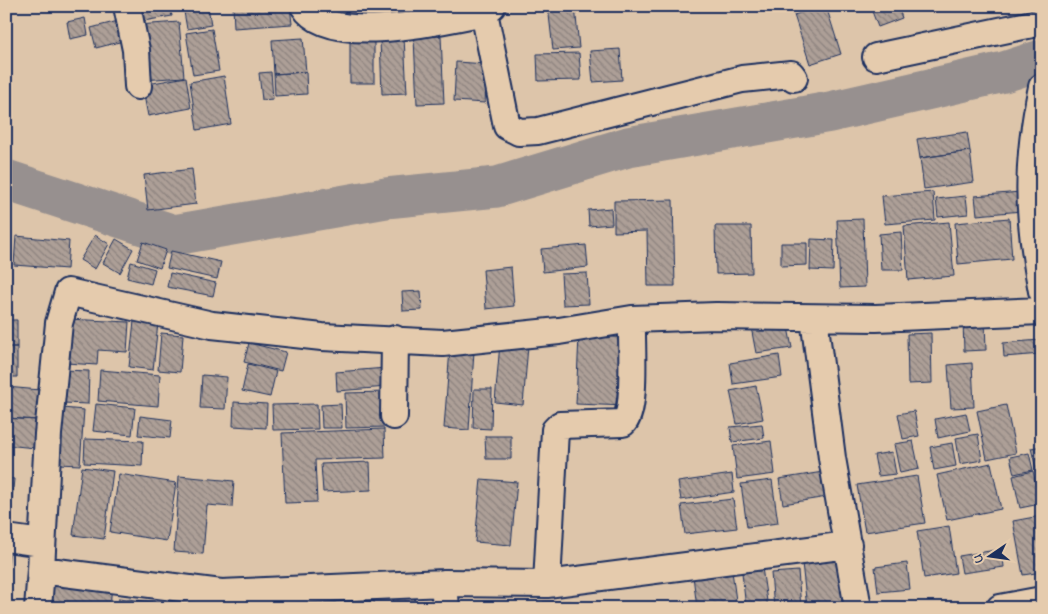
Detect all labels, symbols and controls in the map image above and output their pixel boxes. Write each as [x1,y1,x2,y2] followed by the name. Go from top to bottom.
[966,532,1016,582] north arrow
[968,552,990,565] text: U

